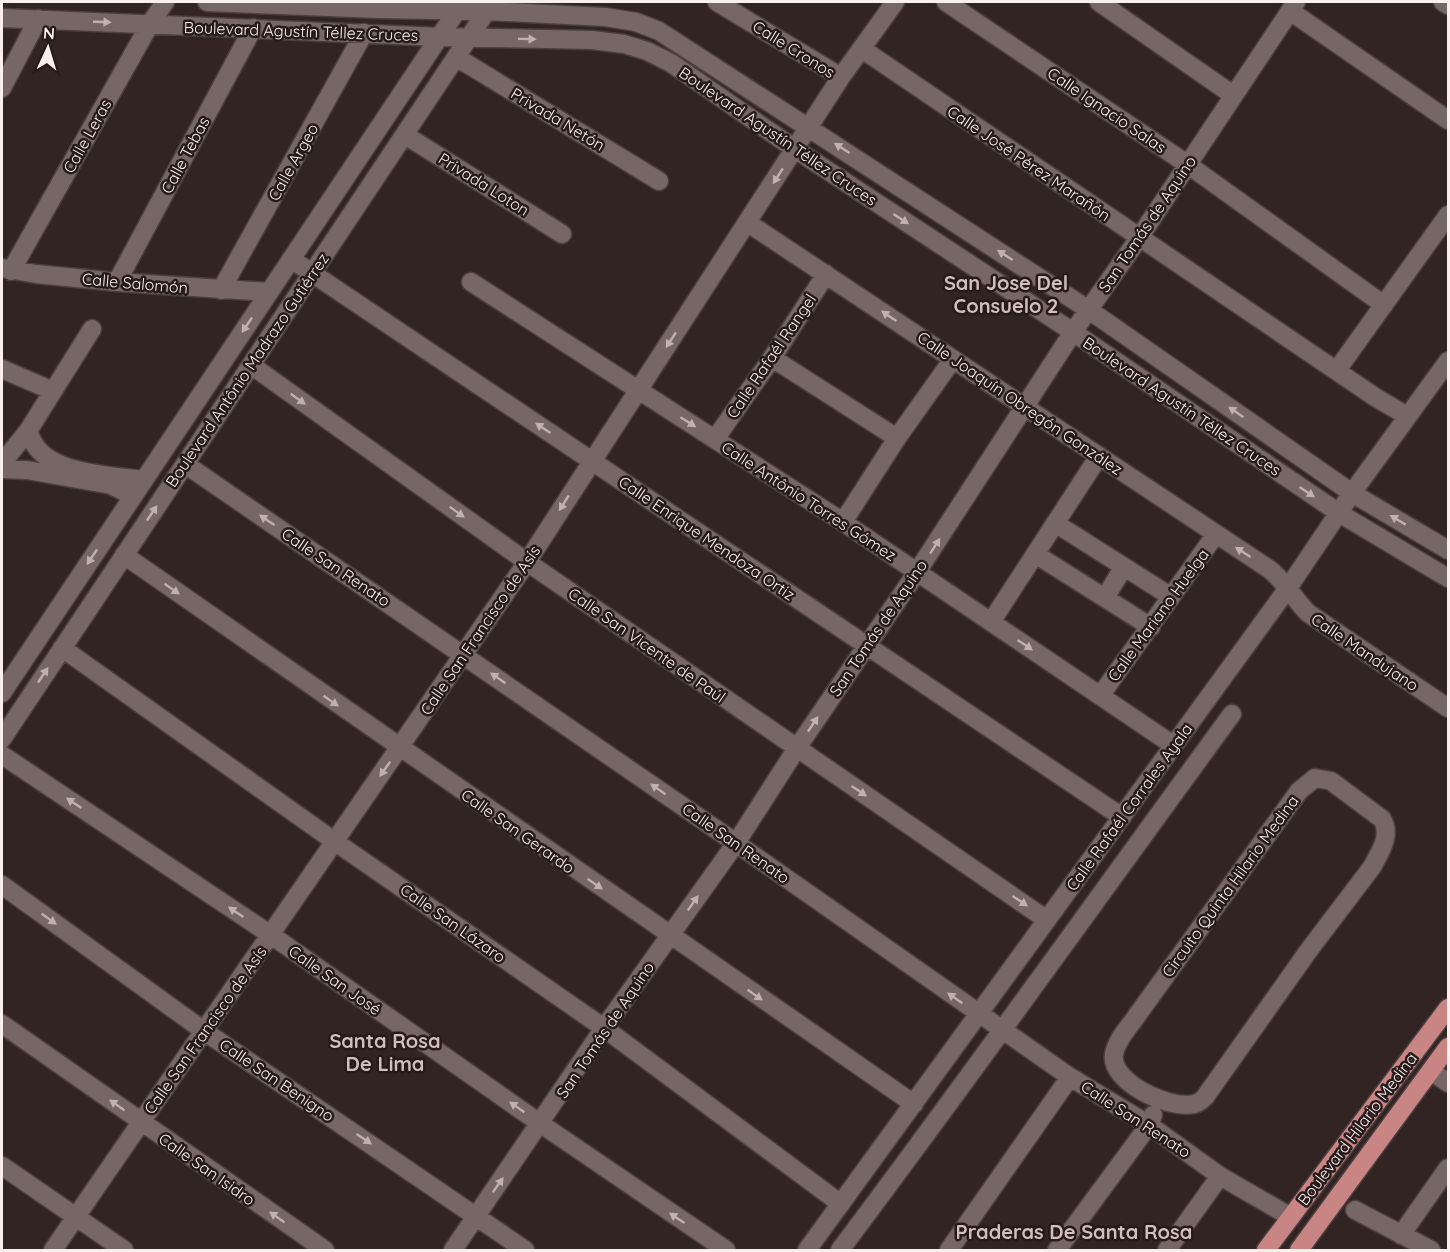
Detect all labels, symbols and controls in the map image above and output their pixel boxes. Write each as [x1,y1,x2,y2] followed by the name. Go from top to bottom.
[749,16,839,82] street label: Calle Cronos
[183,17,419,45] street label: Boulevard Agustín Téllez Cruces
[18,18,78,78] north arrow
[92,18,111,27] one-way arrow
[42,23,56,43] text: N
[518,34,537,44] one-way arrow
[675,62,881,210] street label: Boulevard Agustín Téllez Cruces
[1044,63,1170,157] street label: Calle Ignacio Salas
[507,83,609,155] street label: Privada Netón
[59,96,115,176] street label: Calle Leras
[944,101,1114,225] street label: Calle José Pérez Marañón
[156,113,214,197] street label: Calle Tebas
[264,120,322,204] street label: Calle Argeo
[834,143,850,154] one-way arrow
[435,148,533,220] street label: Privada Loton
[1094,152,1200,296] street label: San Tomás de Aquino
[772,168,783,184] one-way arrow
[893,213,909,224] one-way arrow
[161,249,333,491] street label: Boulevard Antônio Madrazo Gutiérrez
[997,250,1013,261] one-way arrow
[81,268,189,298] street label: Calle Salomón
[944,270,1068,318] district label: San Jose Del Consuelo 2
[722,290,820,422] street label: Calle Rafaél Rangel
[881,310,897,322] one-way arrow
[241,317,253,333] one-way arrow
[914,327,1126,479] street label: Calle Joaquín Obregón González
[666,331,677,348] one-way arrow
[1079,332,1285,480] street label: Boulevard Agustín Téllez Cruces
[291,392,306,404] one-way arrow
[1228,406,1244,418] one-way arrow
[680,416,696,427] one-way arrow
[535,422,551,434] one-way arrow
[718,437,900,565] street label: Calle Antônio Torres Gómez
[615,471,799,605] street label: Calle Enrique Mendoza Ortiz
[1299,486,1315,497] one-way arrow
[559,495,570,511] one-way arrow
[146,505,157,521] one-way arrow
[449,506,465,517] one-way arrow
[260,514,276,526] one-way arrow
[1389,515,1406,525] one-way arrow
[278,523,394,611] street label: Calle San Renato
[929,537,940,554] one-way arrow
[416,541,544,719] street label: Calle San Francisco de Asís
[1103,545,1213,685] street label: Calle Mariano Huelga
[1235,547,1251,558] one-way arrow
[86,549,98,565] one-way arrow
[825,556,931,700] street label: San Tomás de Aquino
[163,583,179,595] one-way arrow
[565,583,729,707] street label: Calle San Vicente de Paúl
[1308,609,1422,695] street label: Calle Mandujano
[1017,639,1033,651] one-way arrow
[38,667,49,683] one-way arrow
[490,672,506,684] one-way arrow
[323,695,339,707] one-way arrow
[807,716,818,732] one-way arrow
[1061,719,1197,895] street label: Calle Rafaél Corrales Ayala
[380,761,391,777] one-way arrow
[457,784,579,878] street label: Calle San Gerardo
[650,784,666,795] one-way arrow
[850,785,866,797] one-way arrow
[1157,791,1303,981] street label: Circuito Quinta Hilario Medina
[66,798,82,809] one-way arrow
[678,798,794,888] street label: Calle San Renato
[586,878,602,890] one-way arrow
[396,879,510,967] street label: Calle San Lázaro
[1011,895,1027,907] one-way arrow
[687,896,699,912] one-way arrow
[228,907,244,918] one-way arrow
[41,913,57,925] one-way arrow
[285,941,385,1019] street label: Calle San José
[139,942,271,1118] street label: Calle San Francisco de Asís
[552,958,658,1102] street label: San Tomás de Aquino
[747,989,763,1000] one-way arrow
[947,992,963,1004] one-way arrow
[329,1028,441,1076] district label: Santa Rosa De Lima
[216,1034,338,1126] street label: Calle San Benigno
[1293,1049,1421,1209] street label: Boulevard Hilario Medina
[1077,1076,1195,1162] street label: Calle San Renato
[109,1099,125,1111] one-way arrow
[509,1101,525,1113] one-way arrow
[155,1128,259,1210] street label: Calle San Isidro
[355,1134,372,1145] one-way arrow
[492,1177,503,1193] one-way arrow
[269,1211,285,1223] one-way arrow
[669,1212,686,1223] one-way arrow
[956,1219,1192,1244] district label: Praderas De Santa Rosa

